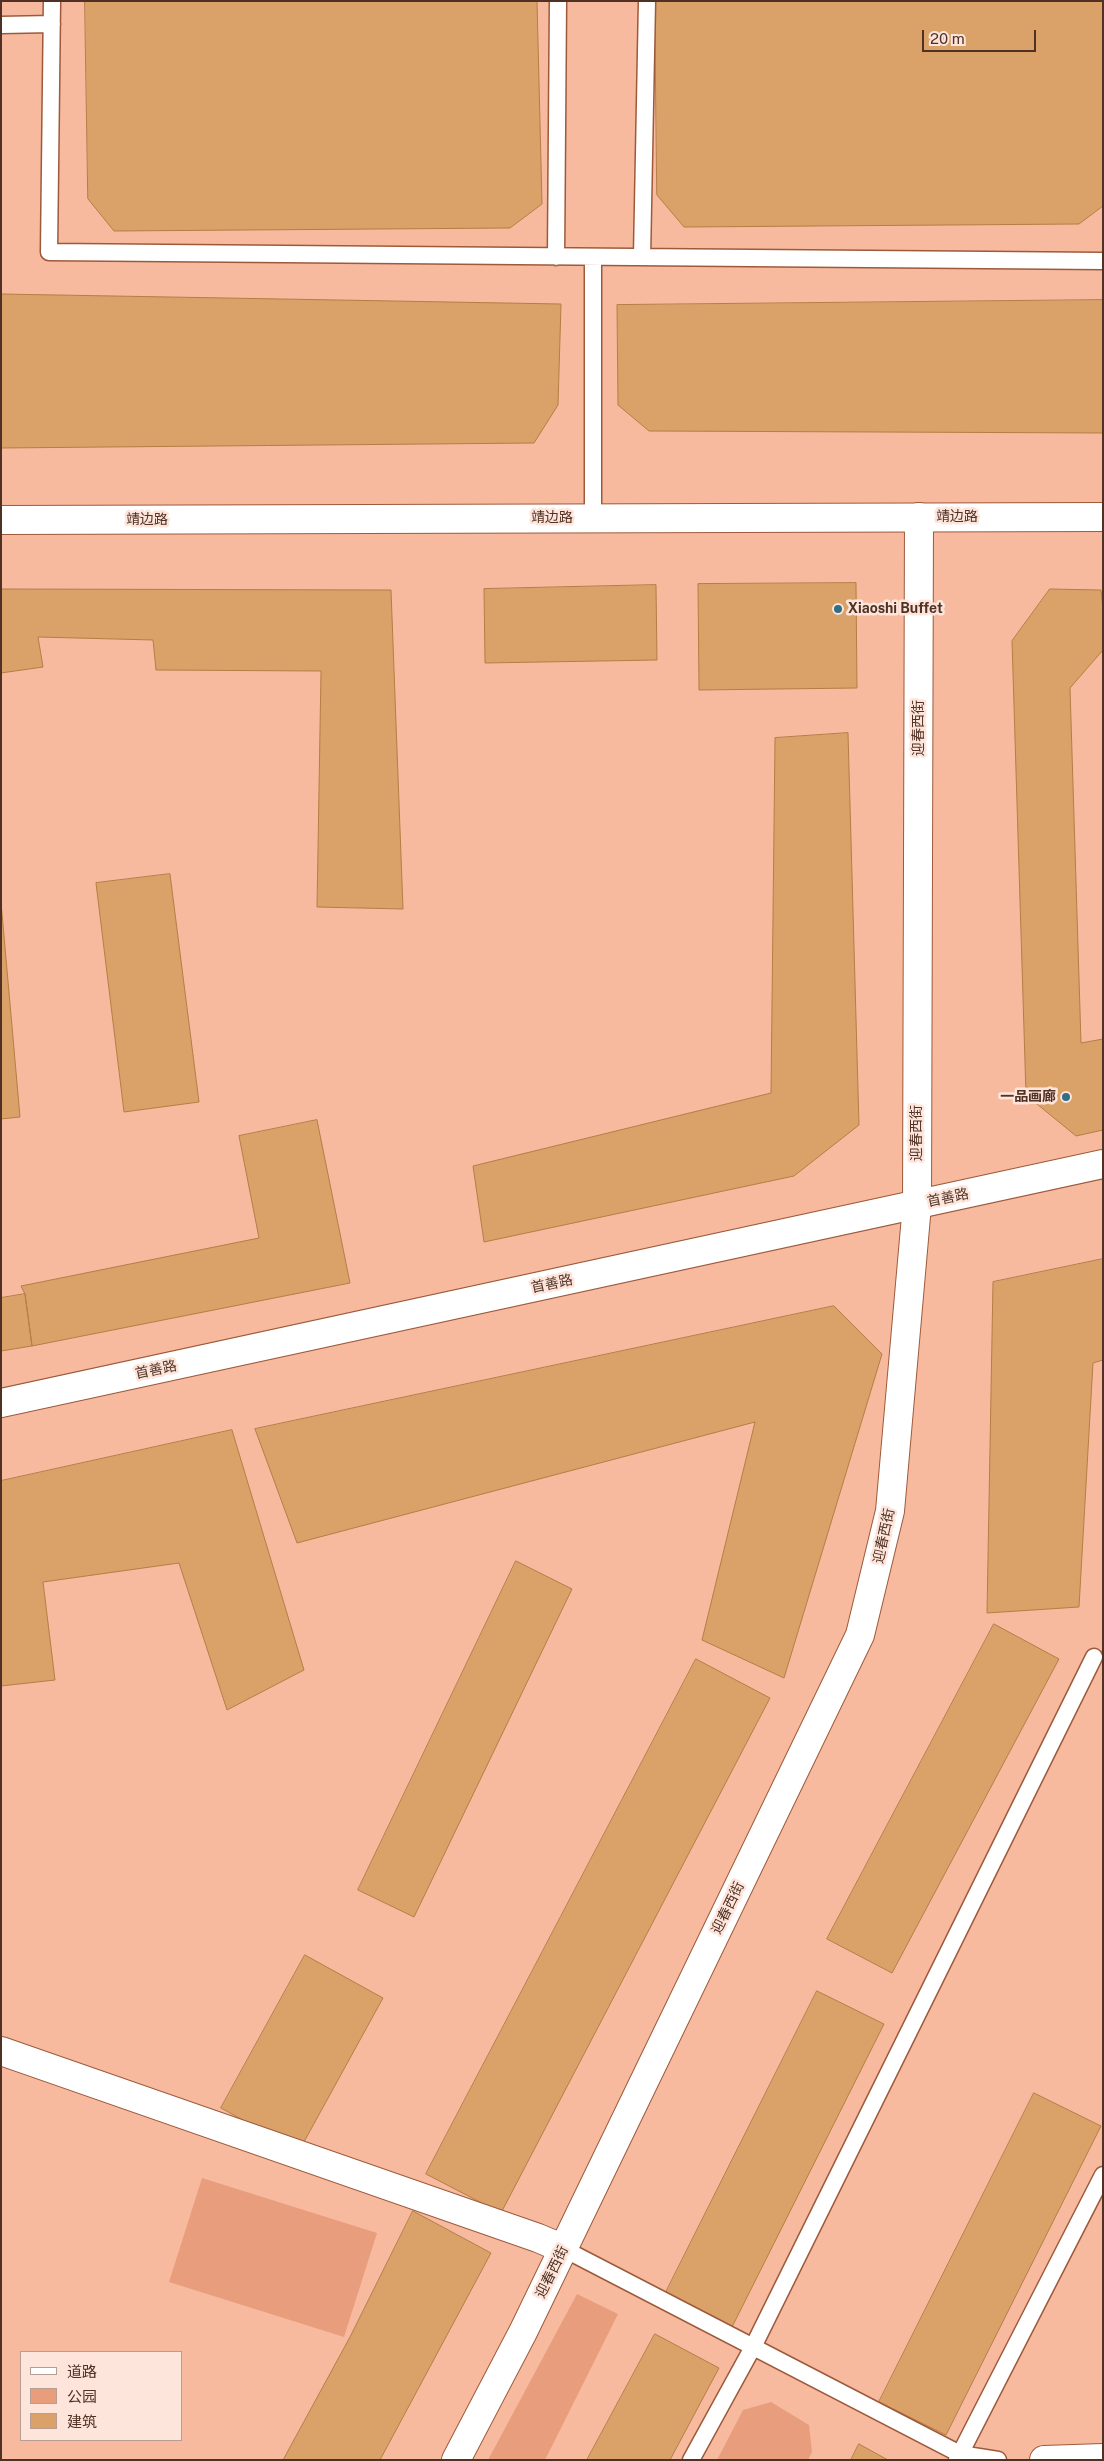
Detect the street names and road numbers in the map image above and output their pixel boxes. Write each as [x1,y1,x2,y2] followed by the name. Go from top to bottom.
[936,509,978,525] street label: 靖边路
[531,510,573,526] street label: 靖边路
[126,512,168,528] street label: 靖边路
[911,700,927,756] street label: 迎春西街
[909,1105,925,1161] street label: 迎春西街
[926,1185,970,1211] street label: 首善路
[530,1271,574,1297] street label: 首善路
[134,1357,178,1383] street label: 首善路
[870,1507,898,1565] street label: 迎春西街
[708,1879,748,1937] street label: 迎春西街
[532,2243,572,2301] street label: 迎春西街

